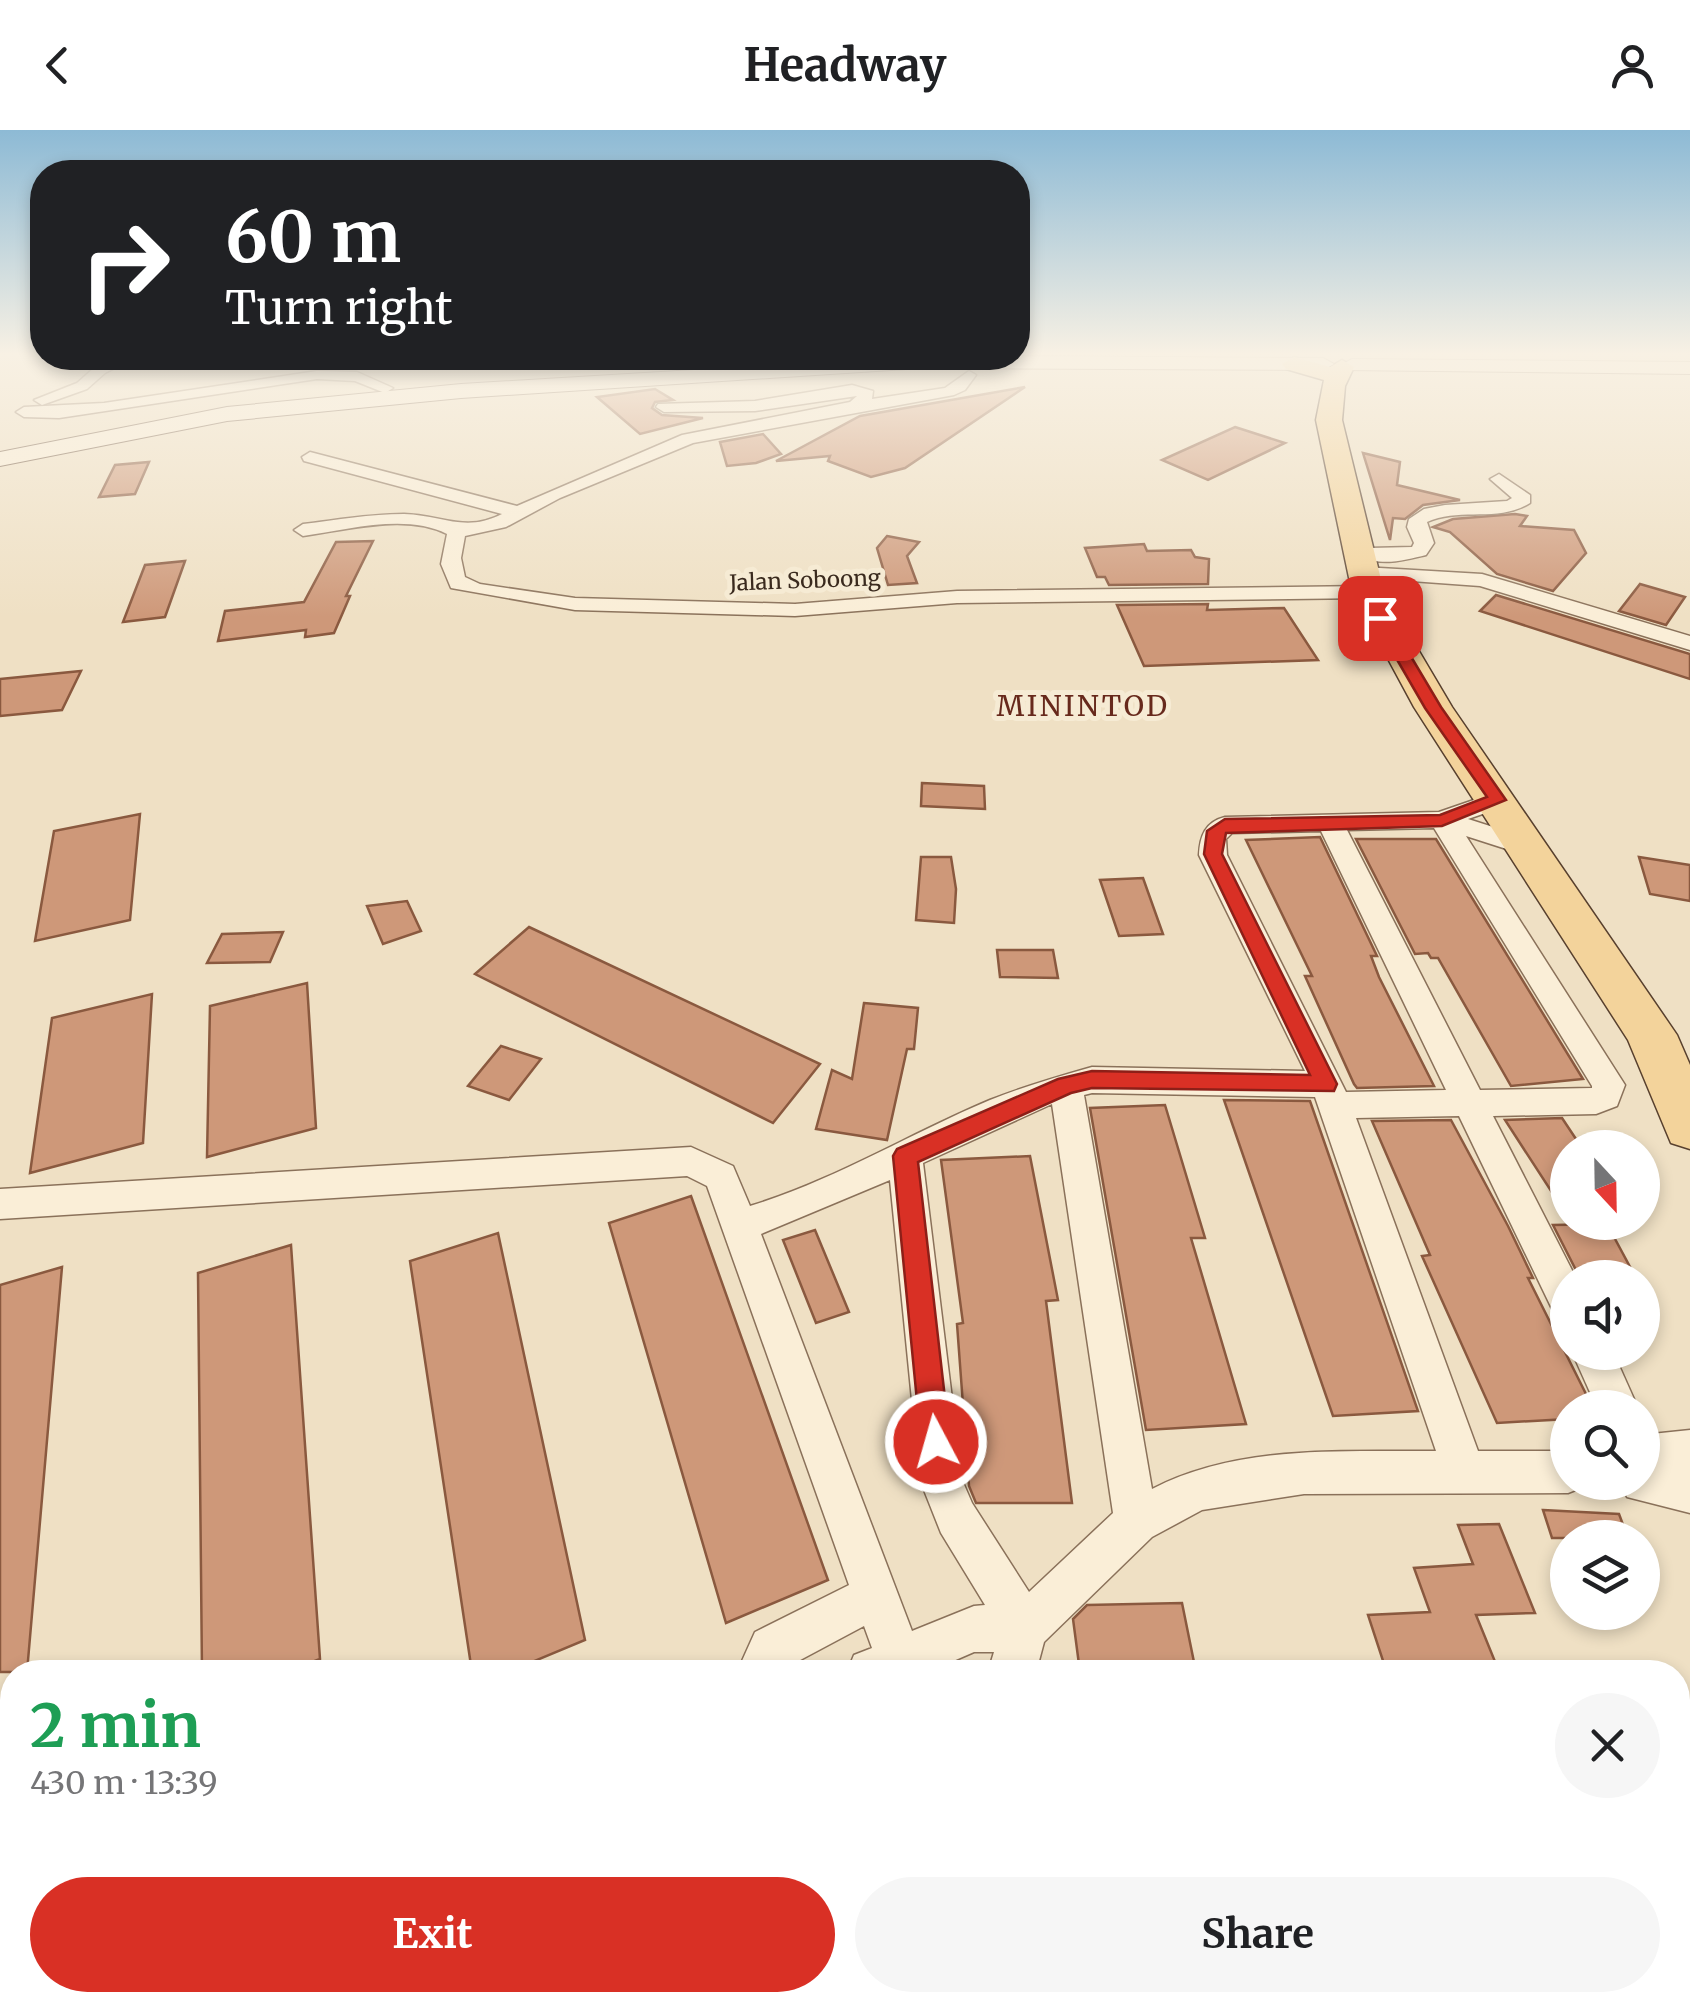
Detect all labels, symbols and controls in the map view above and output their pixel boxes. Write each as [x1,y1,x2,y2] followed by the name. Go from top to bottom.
[744,37,946,93] text: Headway
[30,38,85,93] icon: back
[1605,38,1660,93] icon: person
[225,193,401,281] text: 60 m
[60,200,190,330] icon: right
[225,280,453,336] text: Turn right
[728,563,881,597] street label: Jalan Soboong
[1338,576,1423,661] pin
[1353,591,1408,646] icon: arrive
[996,688,1170,724] district label: MININTOD
[1550,1130,1660,1240] north arrow
[1550,1130,1660,1630] map controls
[1550,1260,1660,1370] button: sound
[884,1390,988,1494] position arrow
[1550,1390,1660,1500] button: search
[1550,1520,1660,1630] button: layers
[30,1688,201,1763] text: 2 min
[1555,1693,1660,1798] button: close
[30,1763,218,1803] text: 430 m · 13:39
[30,1877,835,1992] button: Exit
[855,1877,1660,1992] button: Share

